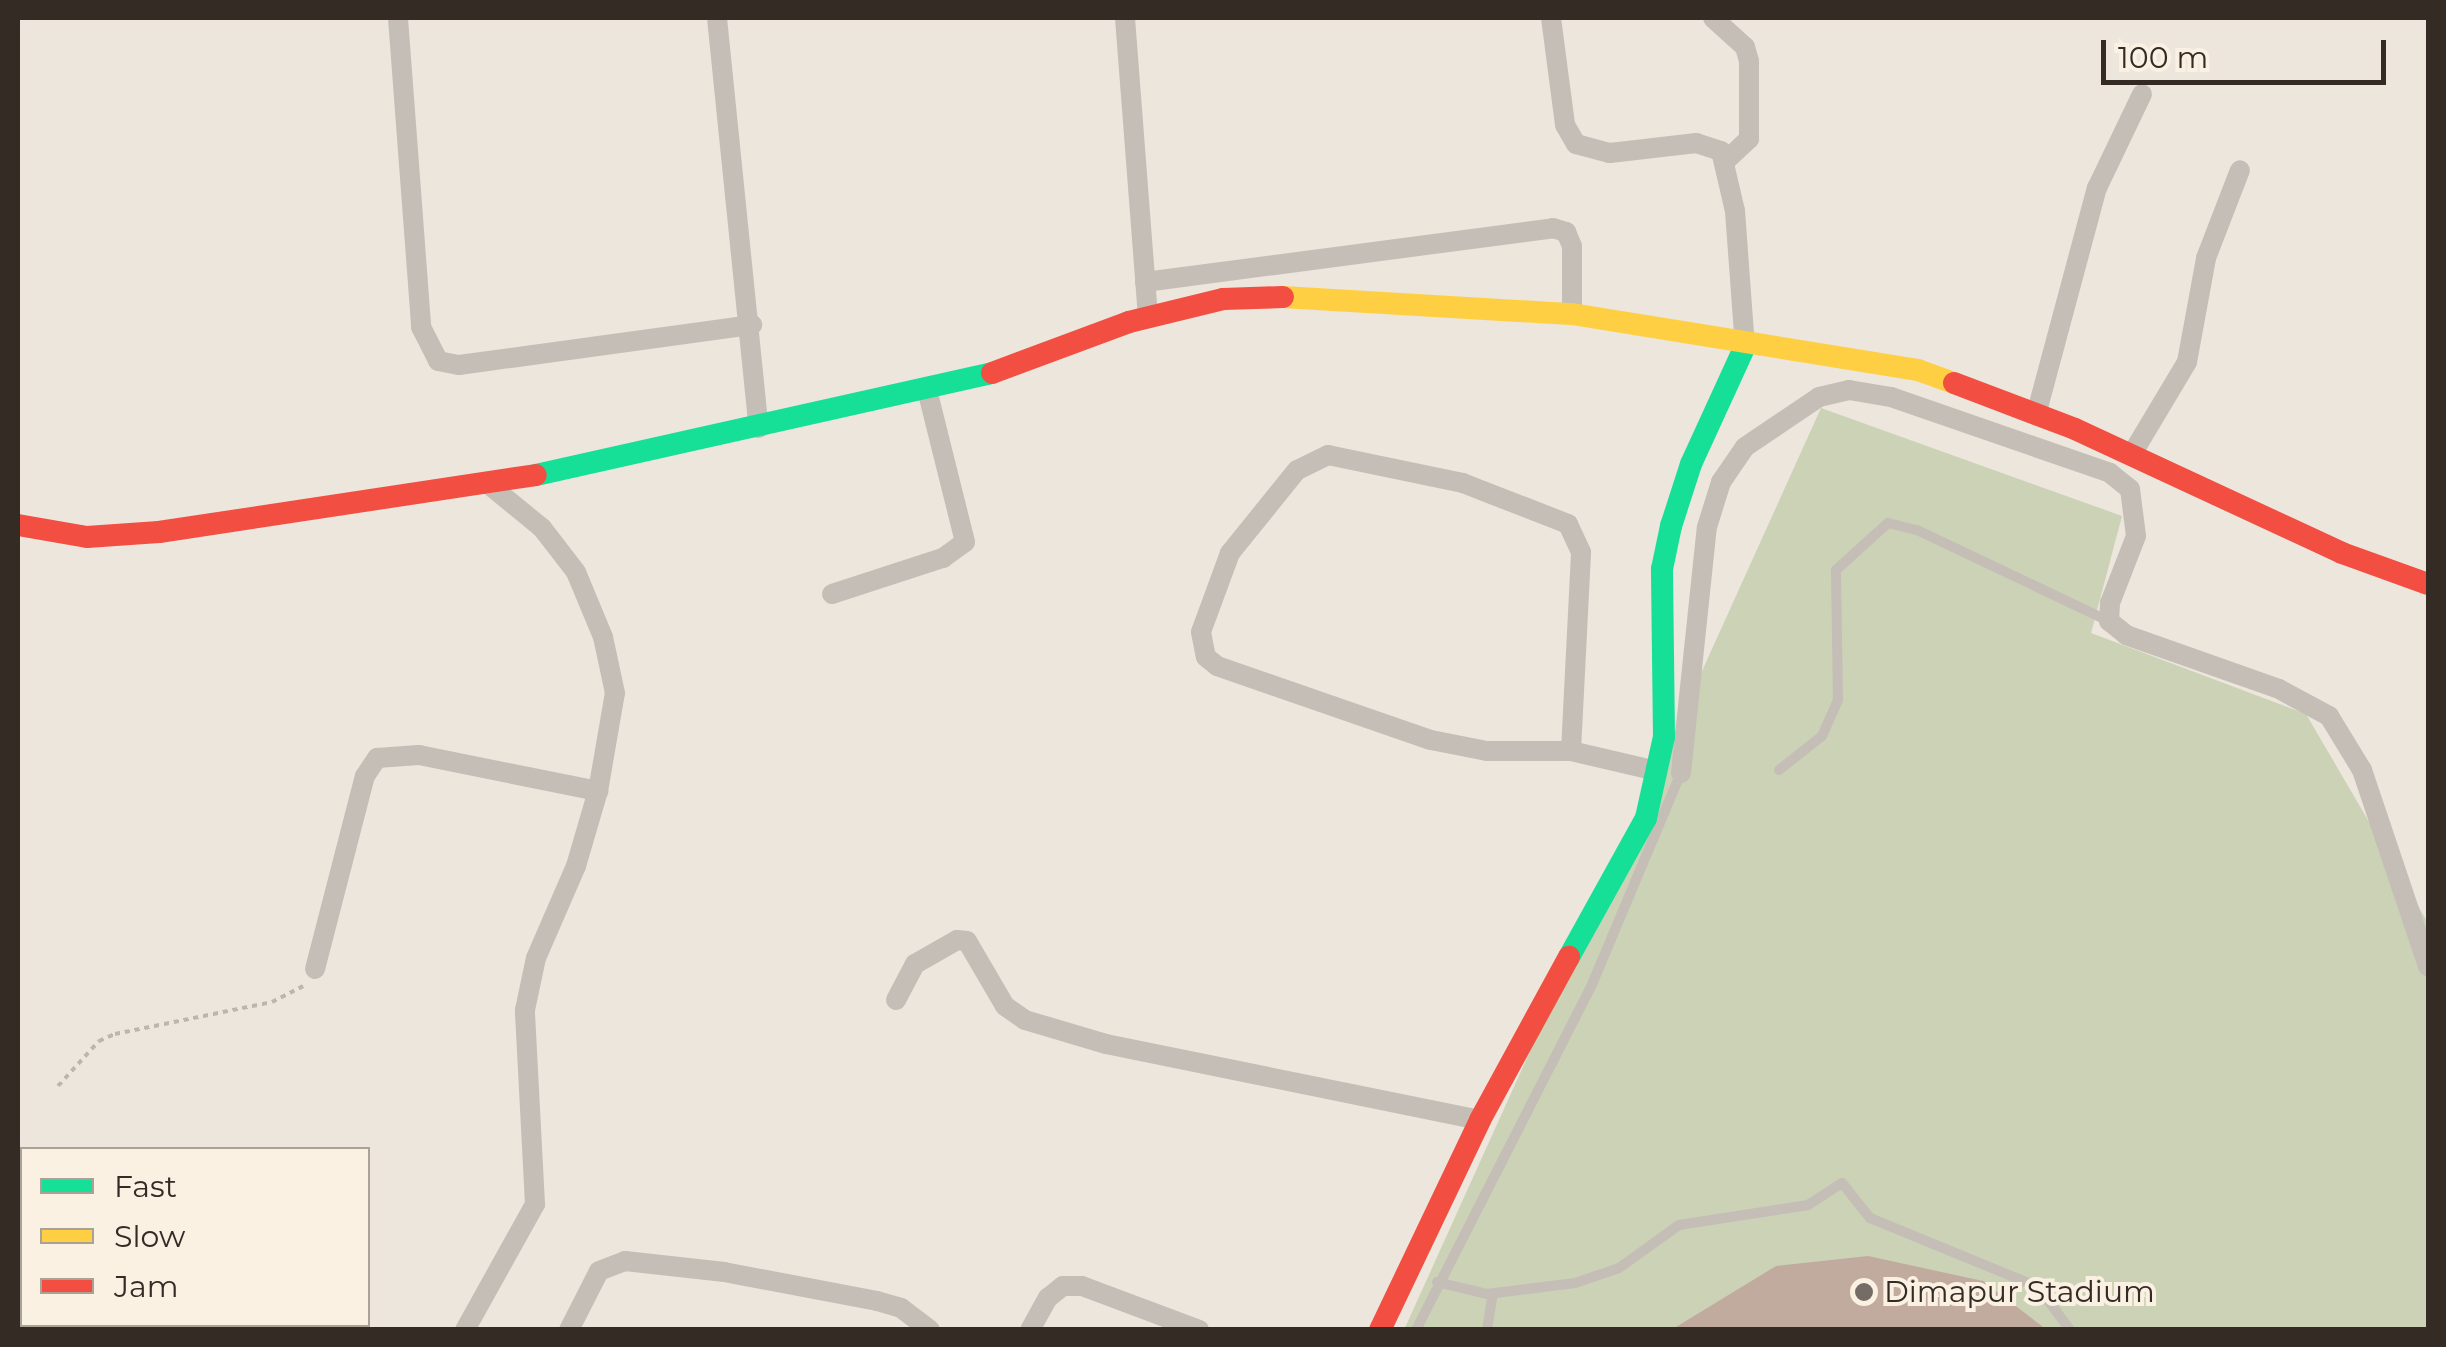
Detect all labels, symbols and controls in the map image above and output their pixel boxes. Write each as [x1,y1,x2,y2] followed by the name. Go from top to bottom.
[2106,20,2391,82] scale bar
[2118,39,2208,76] text: 100 m
[20,1147,370,1327] legend
[114,1168,177,1205] text: Fast
[114,1218,185,1255] text: Slow
[114,1268,179,1305] text: Jam
[1884,1274,2155,1310] place label: Dimapur Stadium
[1853,1281,1875,1303] marker: Dimapur Stadium

